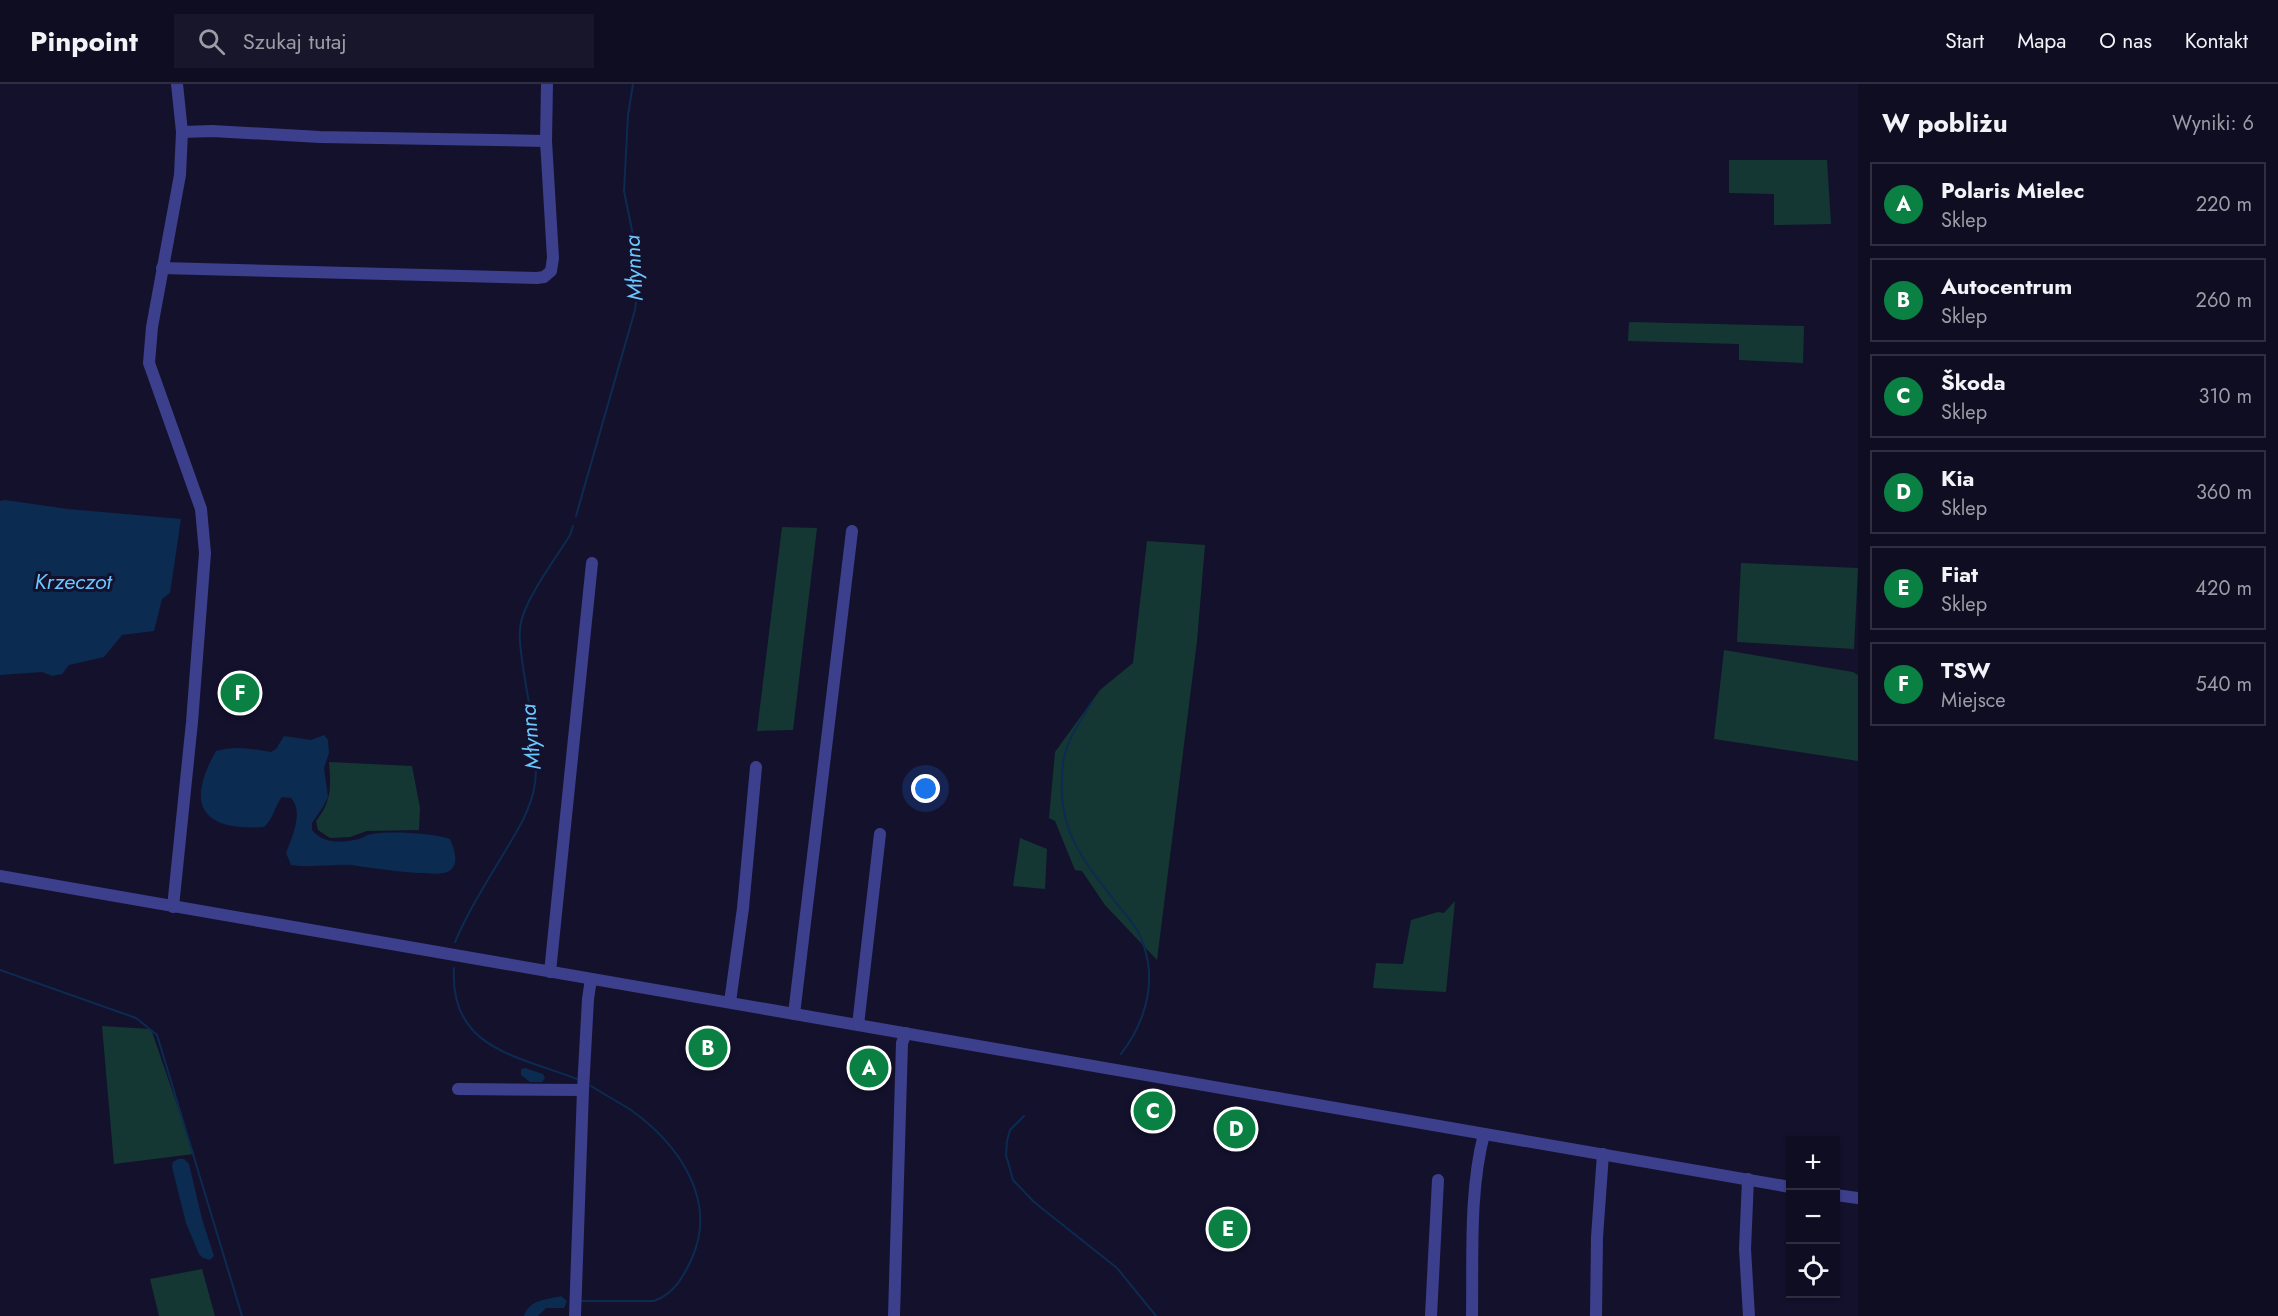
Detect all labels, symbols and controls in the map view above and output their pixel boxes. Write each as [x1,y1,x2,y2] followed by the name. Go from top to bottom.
[174,14,594,68] search box
[30,21,138,62] text: Pinpoint
[195,25,228,58] icon: search
[243,25,347,57] text: Szukaj tutaj
[1945,26,1984,56] text: Start
[2017,26,2066,56] text: Mapa
[2099,26,2152,56] text: O nas
[2185,26,2248,56] text: Kontakt
[1882,104,2008,142] text: W pobliżu
[2172,109,2254,138] text: Wyniki: 6
[1941,174,2084,206] text: Polaris Mielec
[1896,190,1911,219] text: A
[2196,190,2252,219] text: 220 m
[1941,206,1987,235] text: Sklep
[615,234,651,302] water label: Młynna
[1941,270,2072,302] text: Autocentrum
[1897,286,1910,315] text: B
[2196,286,2252,315] text: 260 m
[1941,302,1987,331] text: Sklep
[1941,366,2006,398] text: Škoda
[1896,382,1911,411] text: C
[2198,382,2252,411] text: 310 m
[1941,398,1987,427] text: Sklep
[1941,462,1974,494] text: Kia
[1896,478,1911,507] text: D
[2196,478,2252,507] text: 360 m
[1941,494,1987,523] text: Sklep
[1941,558,1978,590] text: Fiat
[34,565,113,597] water label: Krzeczot
[1897,574,1910,603] text: E
[2195,574,2252,603] text: 420 m
[1941,590,1987,619] text: Sklep
[1941,654,1991,686] text: TSW
[220,670,260,716] pin: F
[1898,670,1909,699] text: F
[2195,670,2252,699] text: 540 m
[1941,686,2006,715] text: Miejsce
[511,703,549,771] water label: Młynna
[911,774,940,803] your location
[688,1026,728,1070] pin: B
[850,1046,888,1090] pin: A
[1134,1088,1172,1134] pin: C
[1216,1106,1256,1152] pin: D
[1786,1136,1840,1298] map controls
[1786,1136,1840,1190] button: +
[1786,1190,1840,1244] button: −
[1208,1206,1248,1252] pin: E
[1786,1244,1840,1298] button: locate

